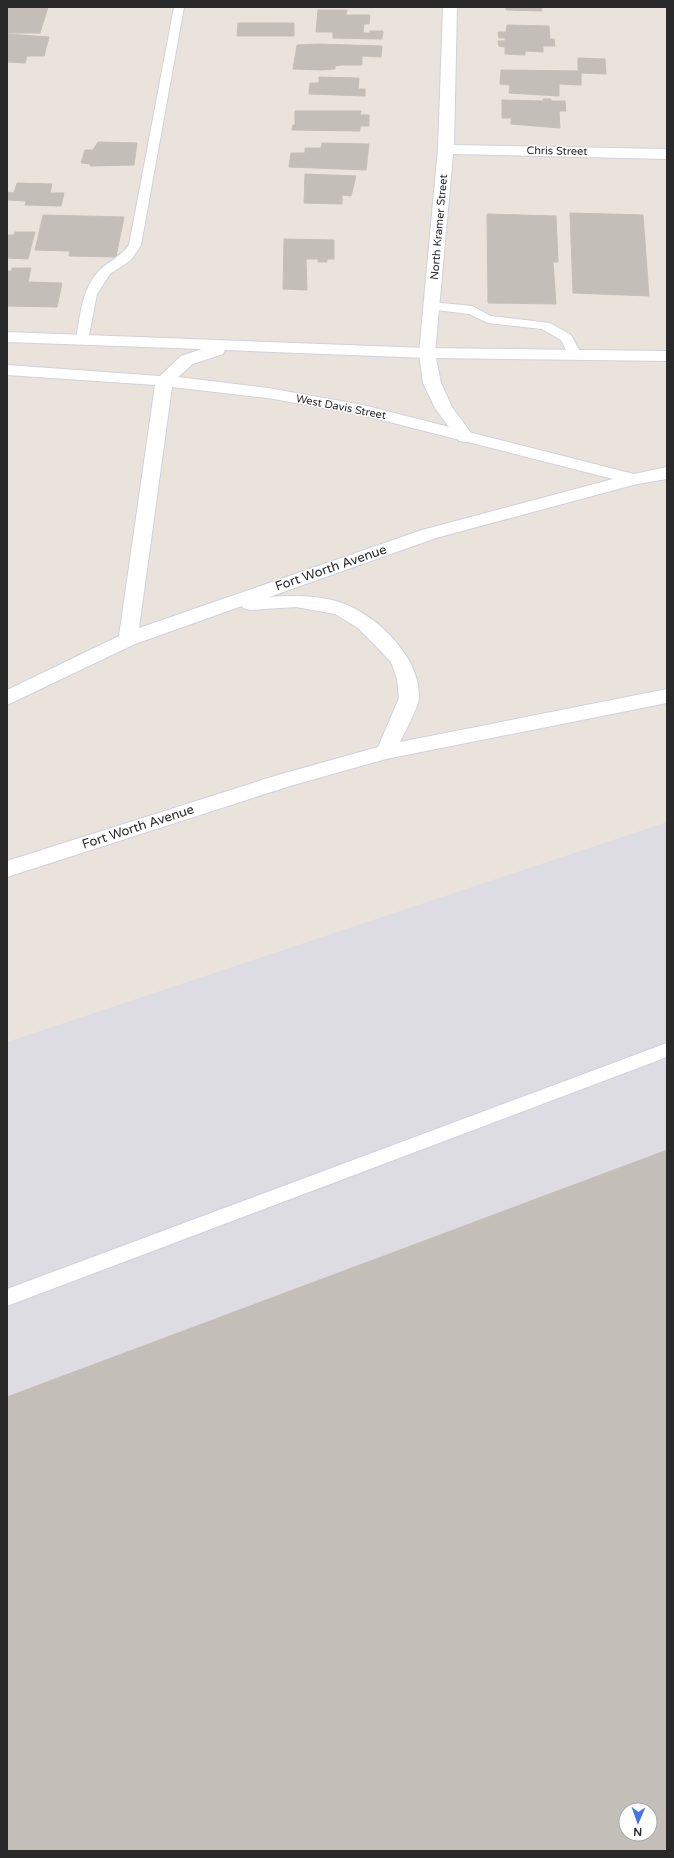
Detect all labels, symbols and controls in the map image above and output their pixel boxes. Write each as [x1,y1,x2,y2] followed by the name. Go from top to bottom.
[526,144,588,158] street label: Chris Street
[428,174,450,280] street label: North Kramer Street
[295,392,387,422] street label: West Davis Street
[273,541,389,595] street label: Fort Worth Avenue
[80,801,196,853] street label: Fort Worth Avenue
[618,1802,658,1842] north arrow
[633,1825,642,1838] text: N

